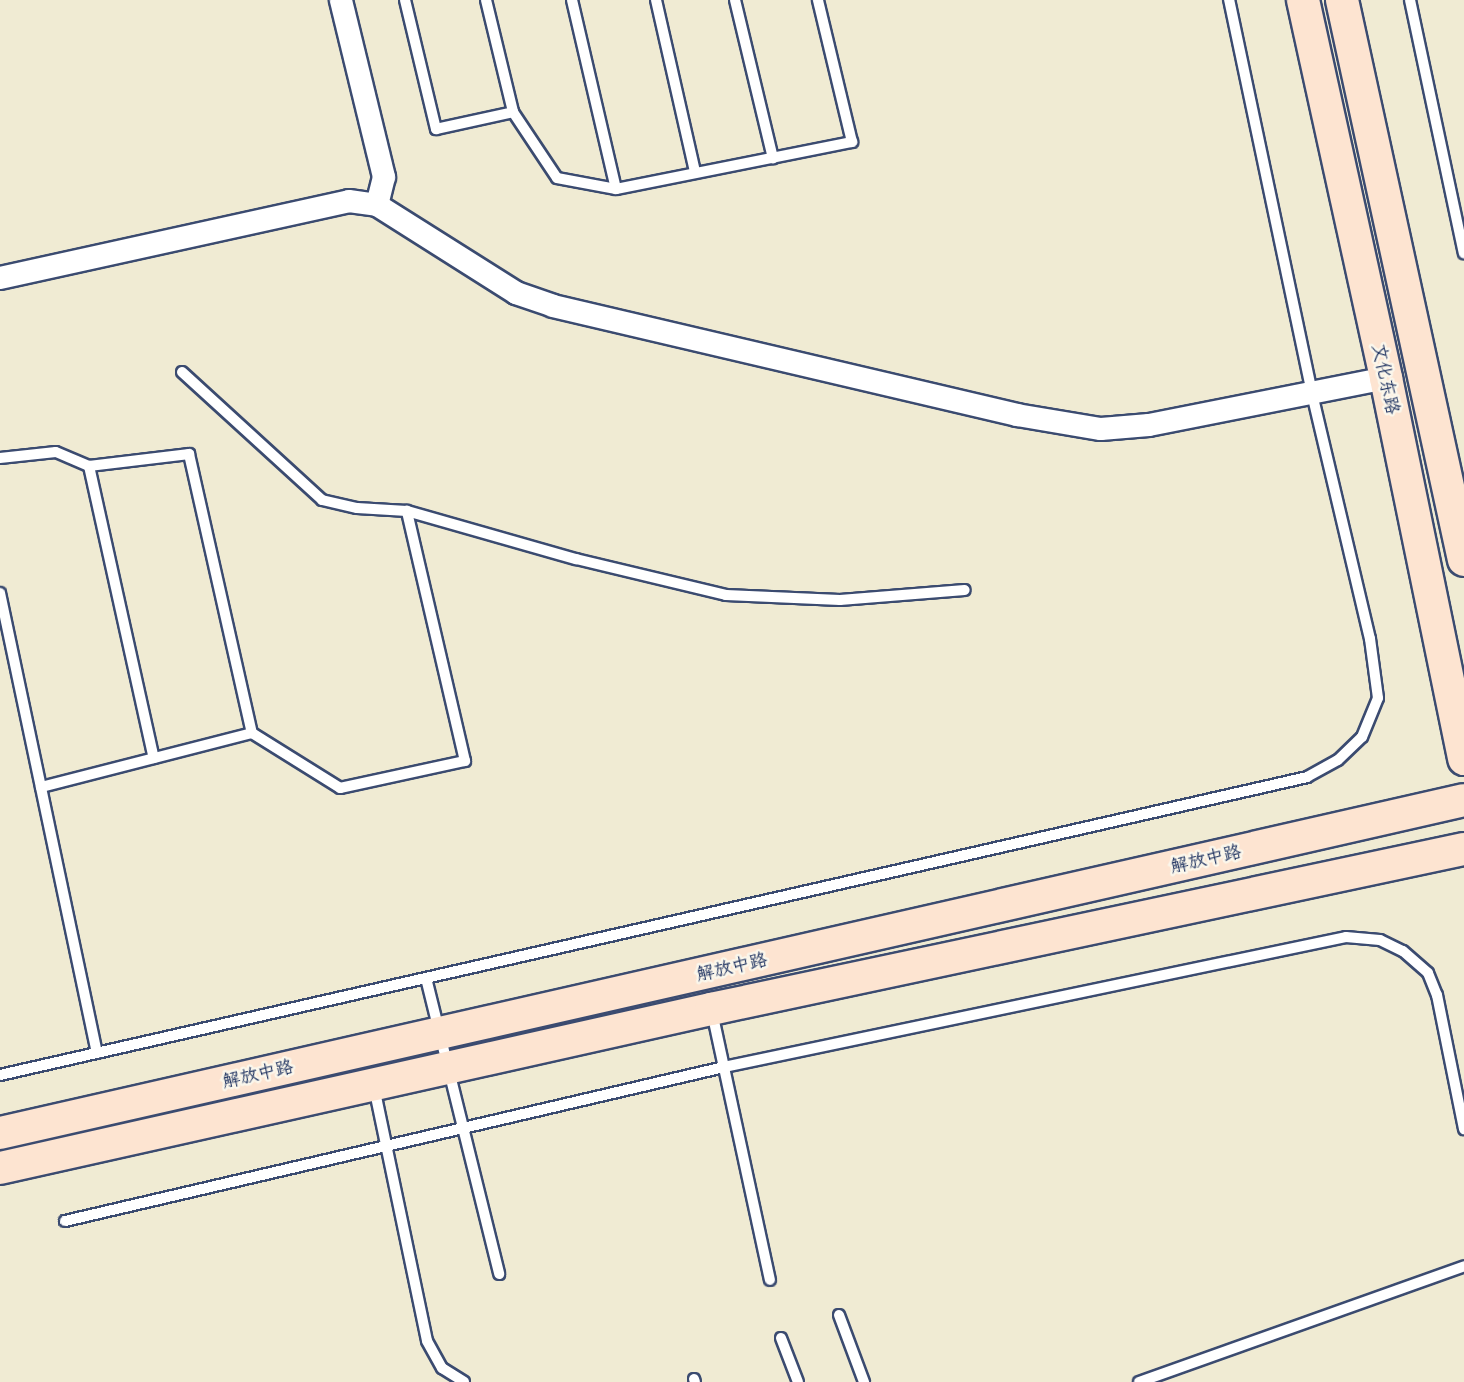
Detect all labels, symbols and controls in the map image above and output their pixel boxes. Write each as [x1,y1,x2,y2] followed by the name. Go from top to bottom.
[1368,342,1404,416] street label: 文化东路
[1168,840,1244,878] street label: 解放中路
[694,948,770,986] street label: 解放中路
[220,1055,296,1093] street label: 解放中路

